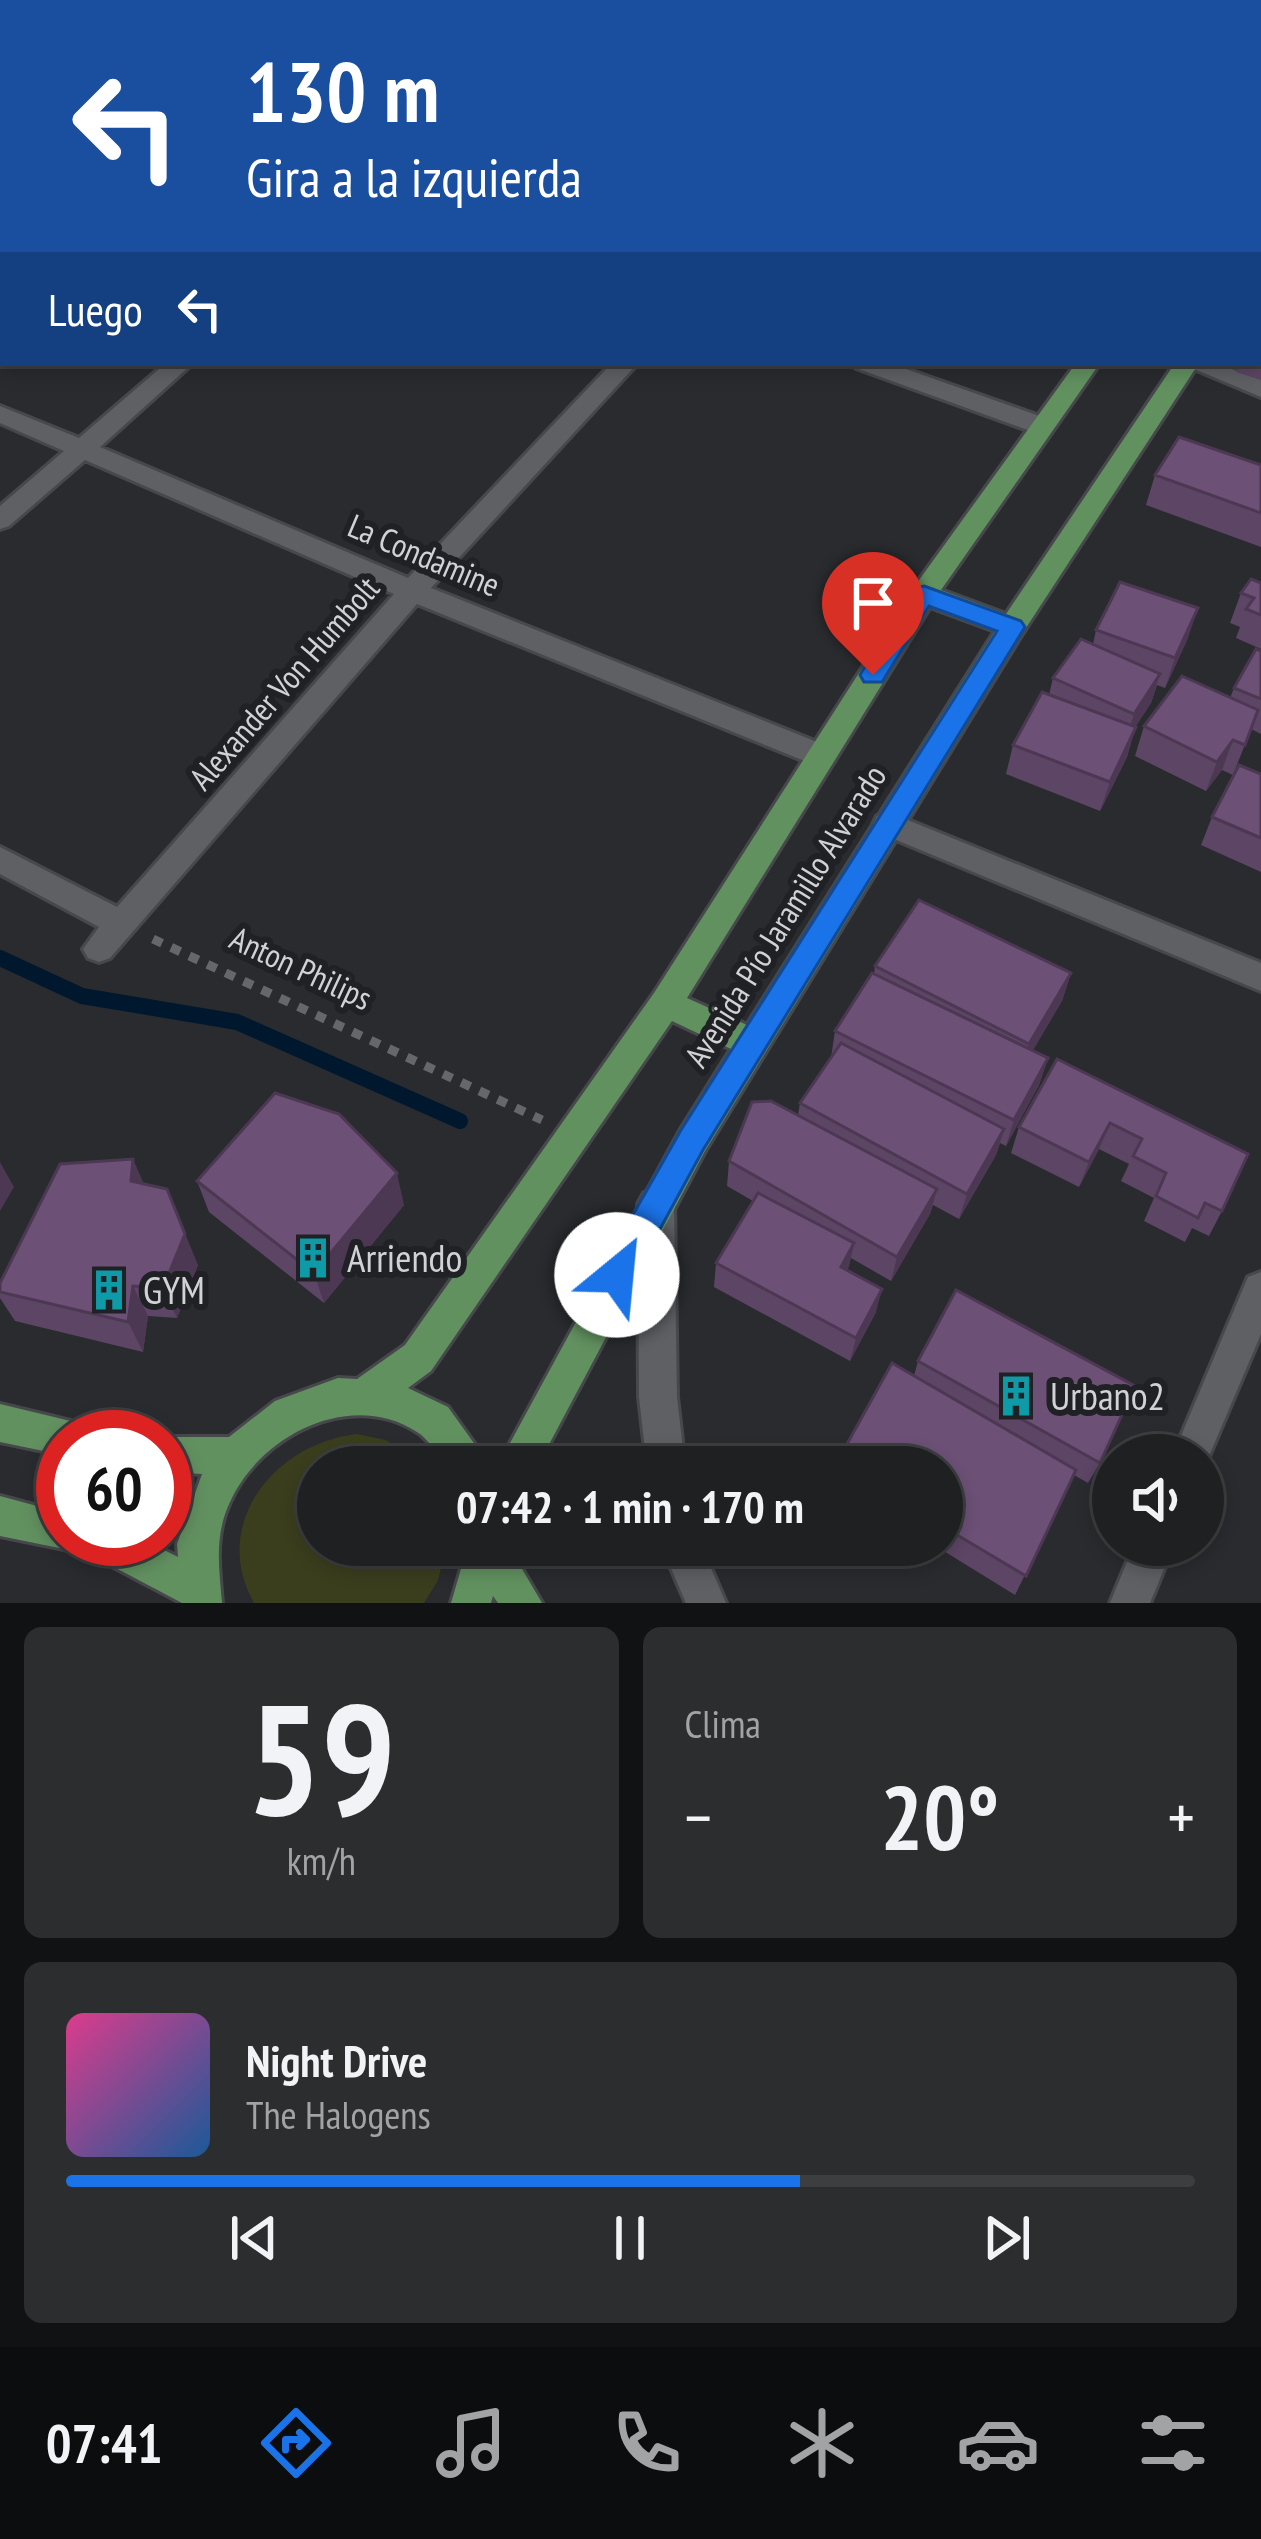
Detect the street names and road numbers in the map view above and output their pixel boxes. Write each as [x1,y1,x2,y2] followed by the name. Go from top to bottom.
[342,503,507,606] street label: La Condamine
[179,567,388,798] street label: Alexander Von Humbolt
[674,757,895,1075] street label: Avenida Pío Jaramillo Alvarado
[223,916,379,1019] street label: Anton Philips

